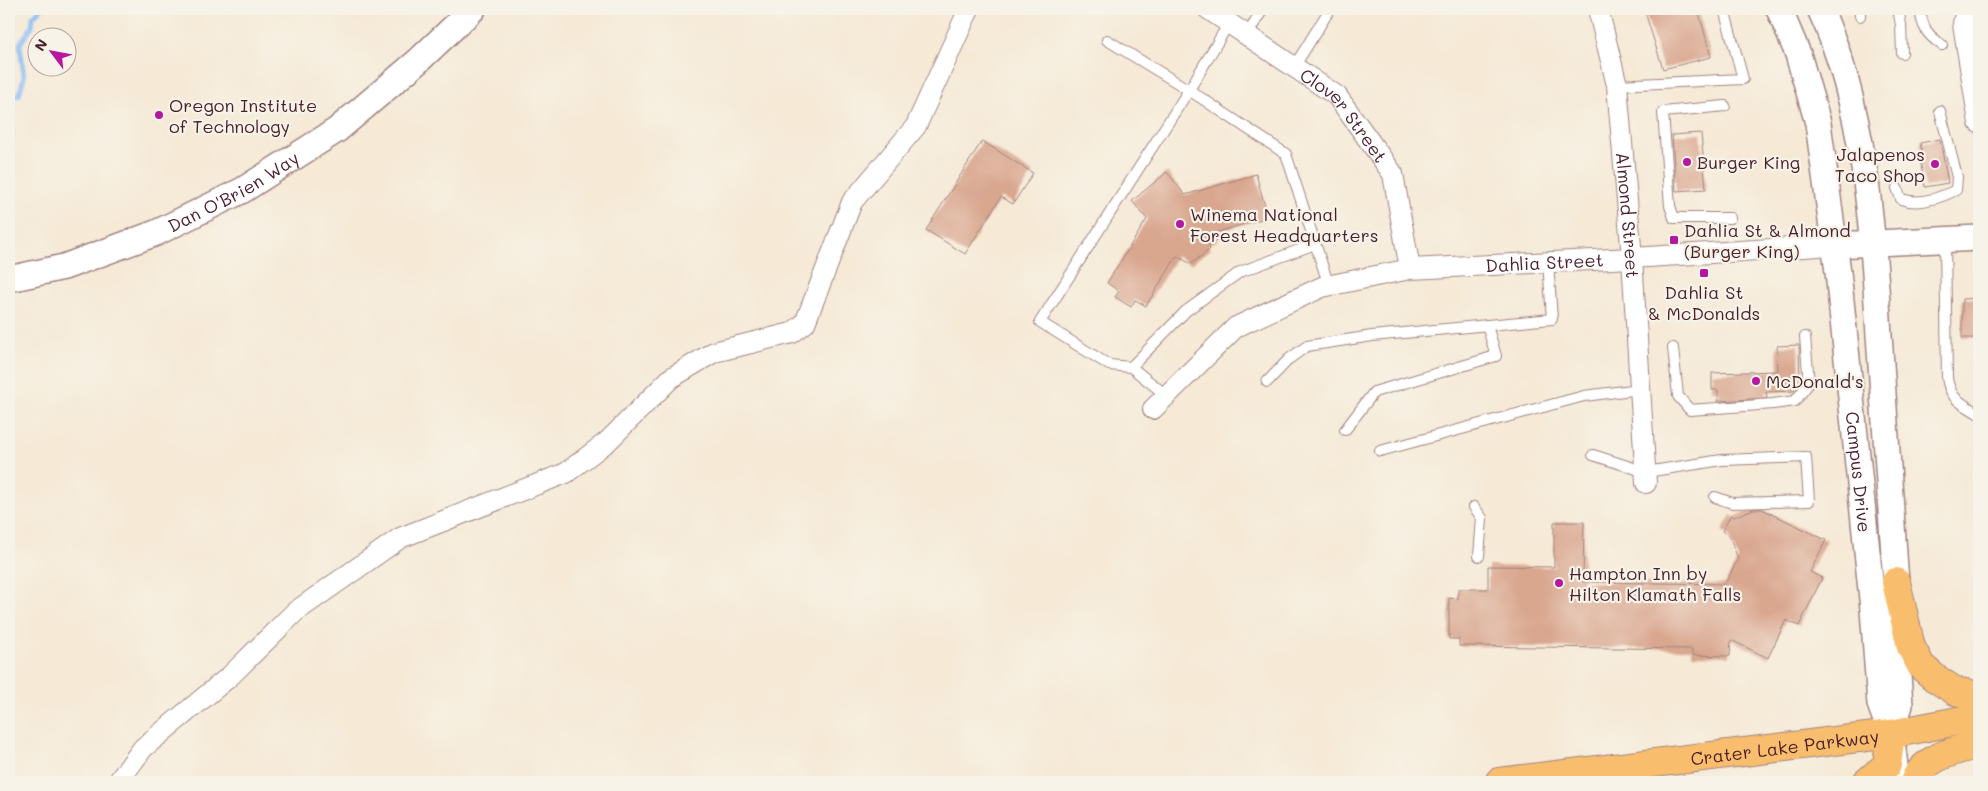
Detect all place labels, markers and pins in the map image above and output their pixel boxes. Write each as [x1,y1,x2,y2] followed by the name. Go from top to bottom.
[169,93,317,138] place label: Oregon Institute of Technology
[153,109,165,121] marker: Oregon Institute of Technology
[1835,142,1925,187] place label: Jalapenos Taco Shop
[1697,150,1800,174] place label: Burger King
[1681,156,1693,168] marker: Burger King
[1929,158,1941,170] marker: Jalapenos Taco Shop
[1190,202,1378,247] place label: Winema National Forest Headquarters
[1174,218,1186,230] marker: Winema National Forest Headquarters
[1684,218,1851,263] place label: Dahlia St & Almond (Burger King)
[1668,234,1680,246] marker: Dahlia St & Almond (Burger King)
[1698,267,1710,279] marker: Dahlia St & McDonalds
[1648,280,1760,325] place label: Dahlia St & McDonalds
[1766,369,1864,393] place label: McDonald's
[1750,375,1762,387] marker: McDonald's
[1569,561,1741,606] place label: Hampton Inn by Hilton Klamath Falls
[1553,577,1565,589] marker: Hampton Inn by Hilton Klamath Falls

